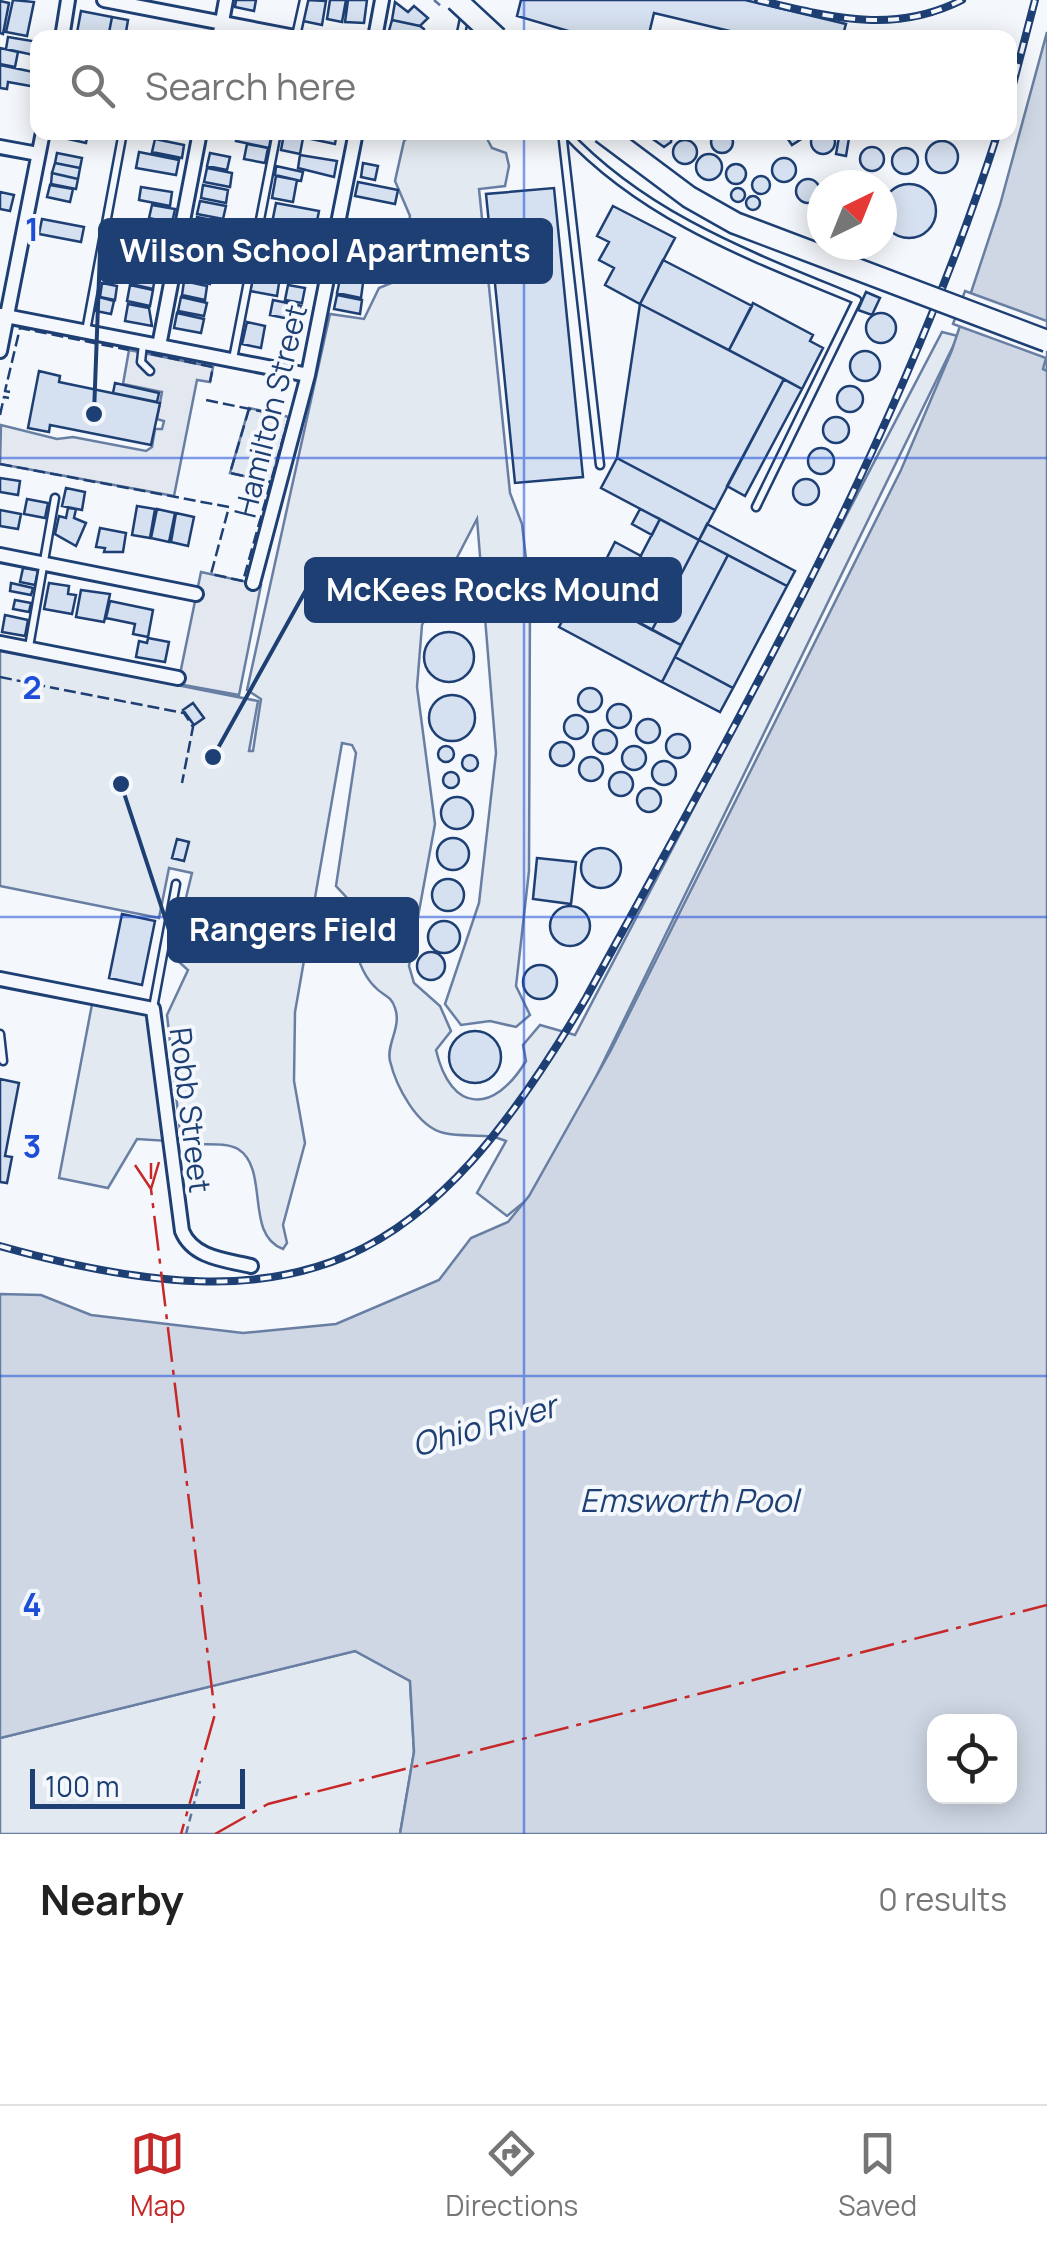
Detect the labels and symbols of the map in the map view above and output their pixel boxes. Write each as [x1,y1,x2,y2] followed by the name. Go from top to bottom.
[807,170,897,260] north arrow
[25,207,39,251] text: 1
[100,220,551,282] callout: Wilson School Apartments
[119,228,531,272] text: Wilson School Apartments
[224,300,316,522] street label: Hamilton Street
[306,559,680,621] callout: McKees Rocks Mound
[326,567,660,611] text: McKees Rocks Mound
[22,665,42,709] text: 2
[169,899,417,961] callout: Rangers Field
[189,907,397,951] text: Rangers Field
[161,1025,221,1195] street label: Robb Street
[23,1124,41,1168] text: 3
[407,1382,566,1467] water label: Ohio River
[580,1478,802,1522] water label: Emsworth Pool
[22,1582,42,1626] text: 4
[30,1764,245,1808] scale bar

